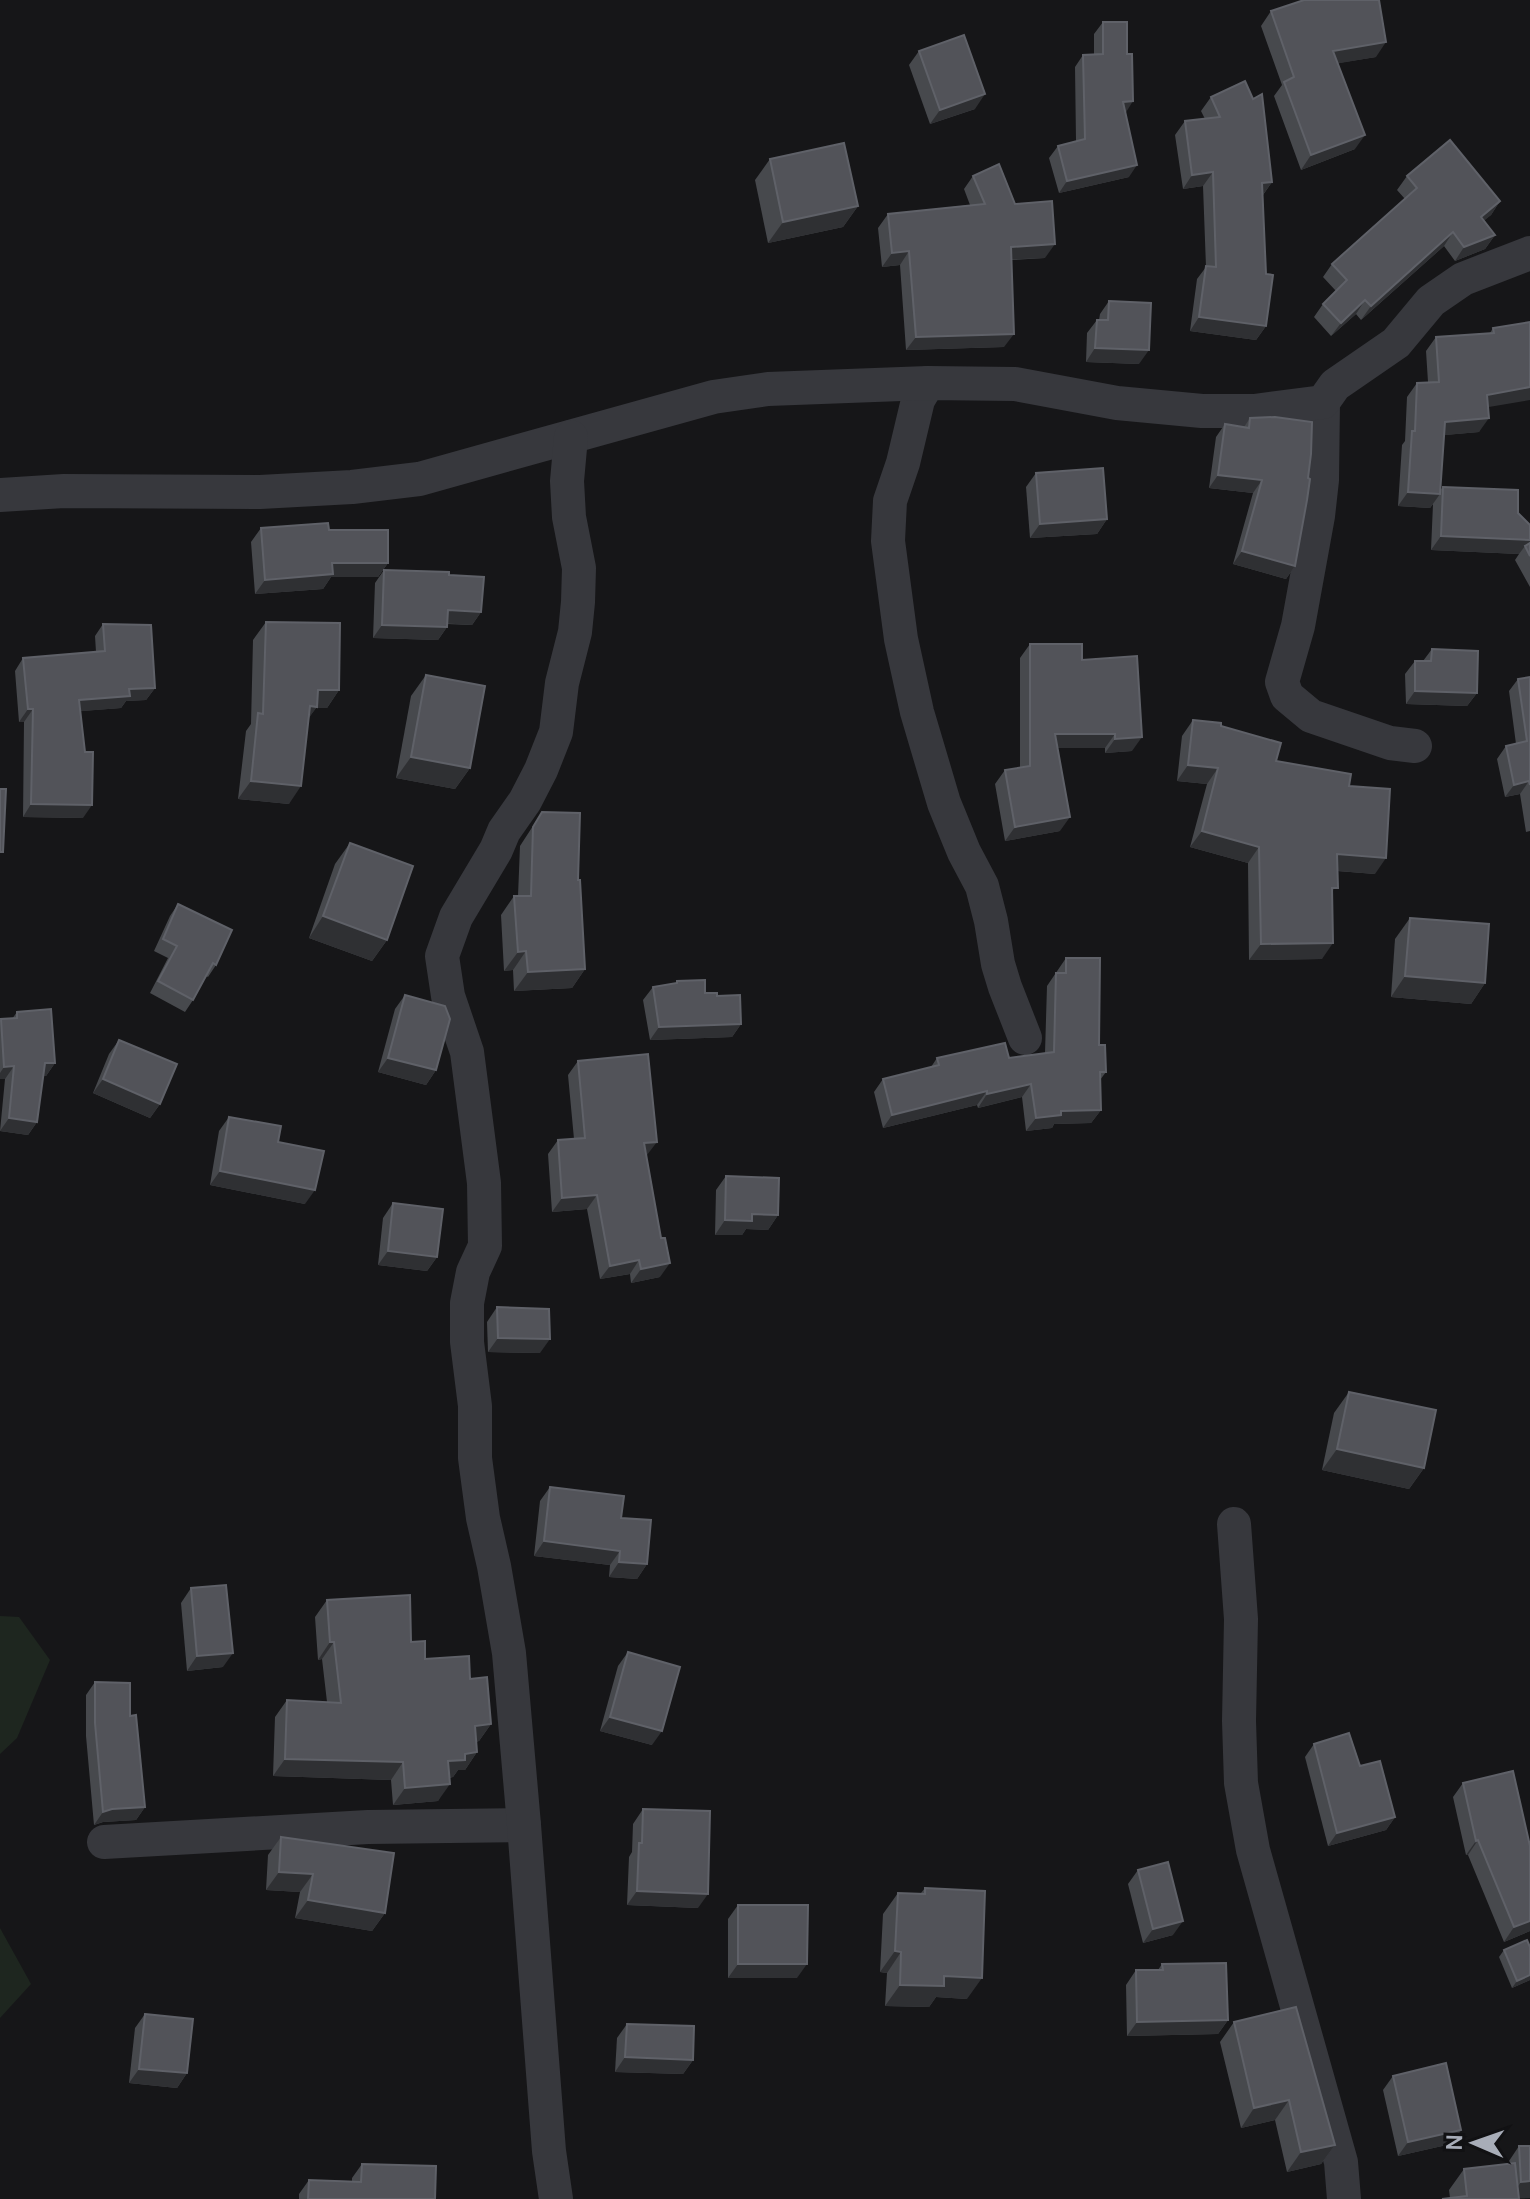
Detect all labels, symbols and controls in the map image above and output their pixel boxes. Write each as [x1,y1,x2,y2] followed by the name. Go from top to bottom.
[1434,2103,1514,2183] north arrow
[1439,2134,1469,2151] text: N

